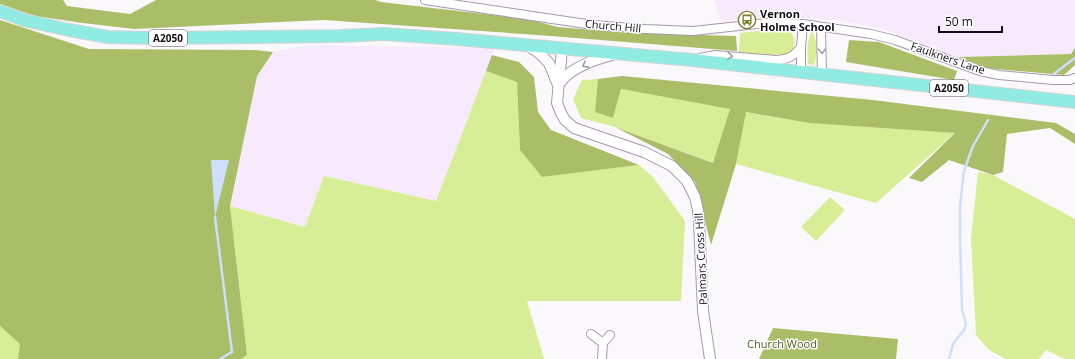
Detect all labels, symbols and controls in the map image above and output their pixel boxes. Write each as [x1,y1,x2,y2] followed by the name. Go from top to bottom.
[760,6,835,34] place label: Vernon Holme School
[939,8,1002,34] scale bar
[737,10,757,30] bus stop icon: Vernon Holme School
[945,13,973,30] text: 50 m
[584,16,642,35] street label: Church Hill
[149,30,187,46] road number: A2050
[909,38,987,77] street label: Faulkners Lane
[817,48,826,54] one-way arrow
[727,51,733,60] one-way arrow
[582,60,589,68] one-way arrow
[930,80,968,96] road number: A2050
[691,213,710,305] street label: Palmars Cross Hill
[747,336,817,351] park label: Church Wood

